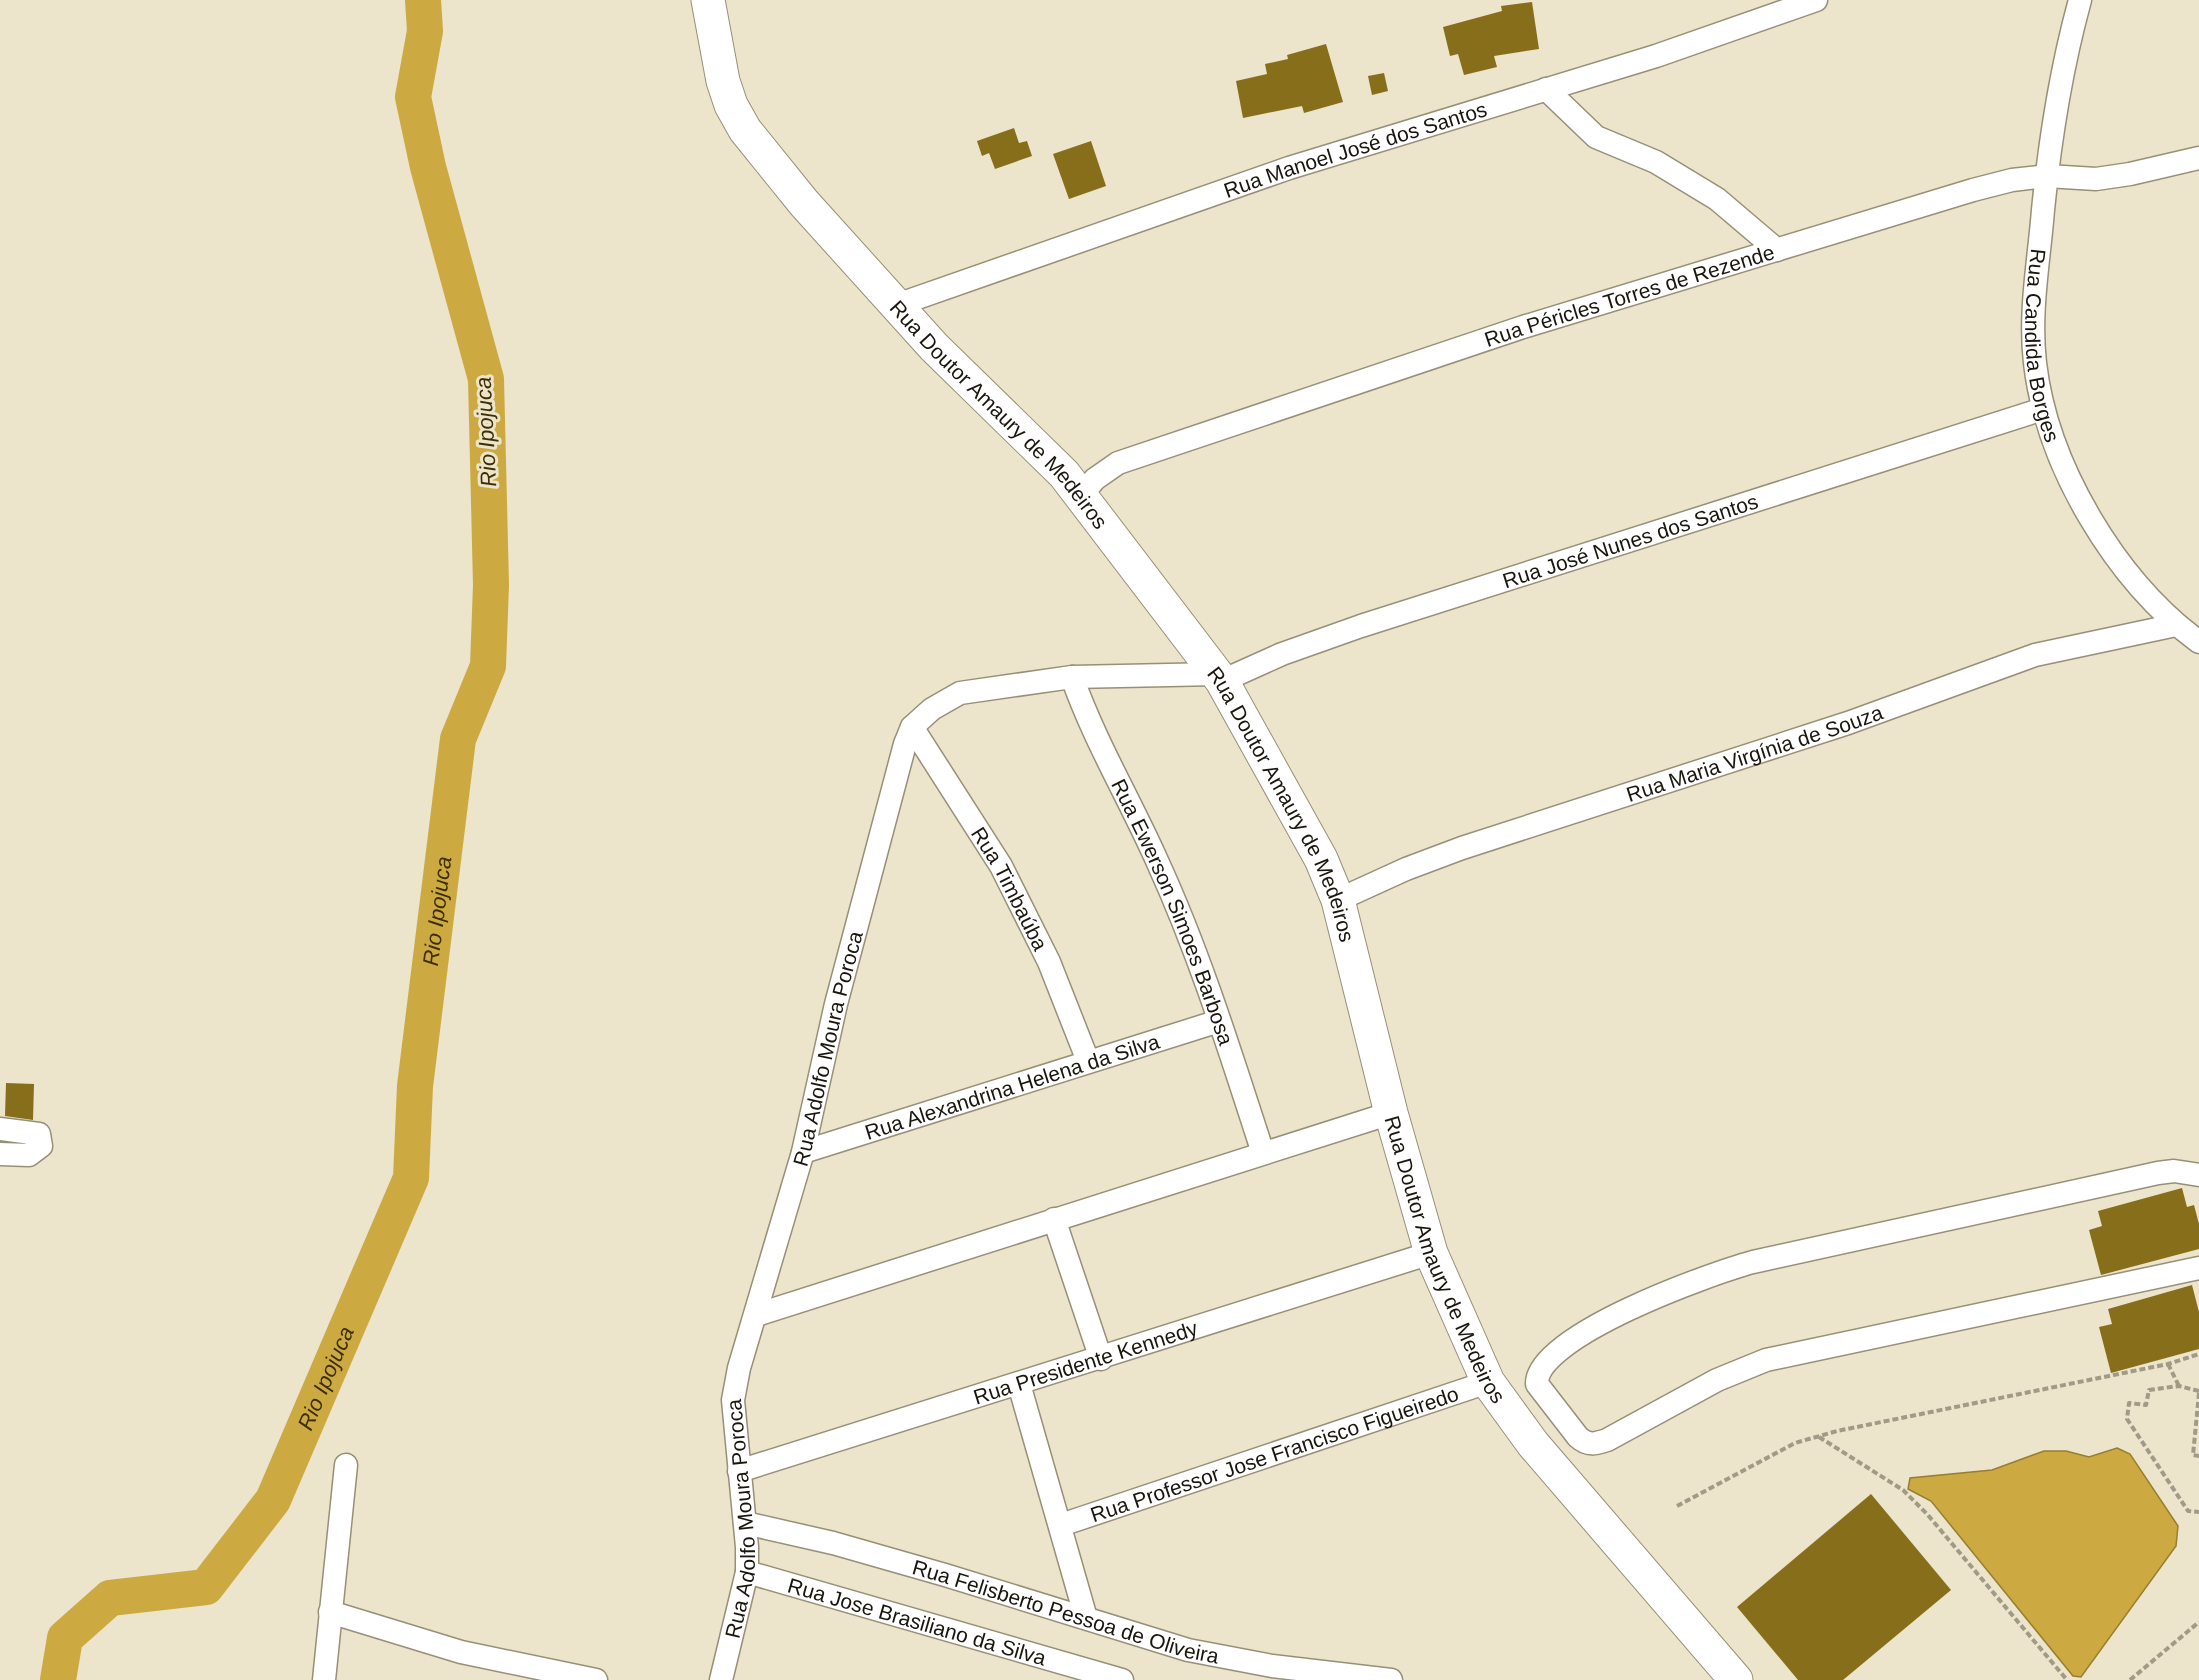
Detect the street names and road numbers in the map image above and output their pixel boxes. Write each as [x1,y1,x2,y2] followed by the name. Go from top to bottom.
[1221,97,1489,201] street label: Rua Manoel José dos Santos
[1481,240,1777,351] street label: Rua Péricles Torres de Rezende
[2022,248,2065,445] street label: Rua Candida Borges
[886,295,1113,533] street label: Rua Doutor Amaury de Medeiros
[1500,489,1760,592] street label: Rua José Nunes dos Santos
[1204,662,1359,944] street label: Rua Doutor Amaury de Medeiros
[1623,700,1886,806] street label: Rua Maria Virgínia de Souza
[1108,775,1238,1048] street label: Rua Ewerson Simoes Barbosa
[967,822,1053,954] street label: Rua Timbaúba
[788,928,866,1169] street label: Rua Adolfo Moura Poroca
[862,1029,1162,1143] street label: Rua Alexandrina Helena da Silva
[1381,1113,1511,1407] street label: Rua Doutor Amaury de Medeiros
[970,1316,1201,1408] street label: Rua Presidente Kennedy
[1087,1381,1461,1526] street label: Rua Professor Jose Francisco Figueiredo
[720,1398,759,1640] street label: Rua Adolfo Moura Poroca
[910,1555,1221,1667] street label: Rua Felisberto Pessoa de Oliveira
[785,1573,1049,1669] street label: Rua Jose Brasiliano da Silva

